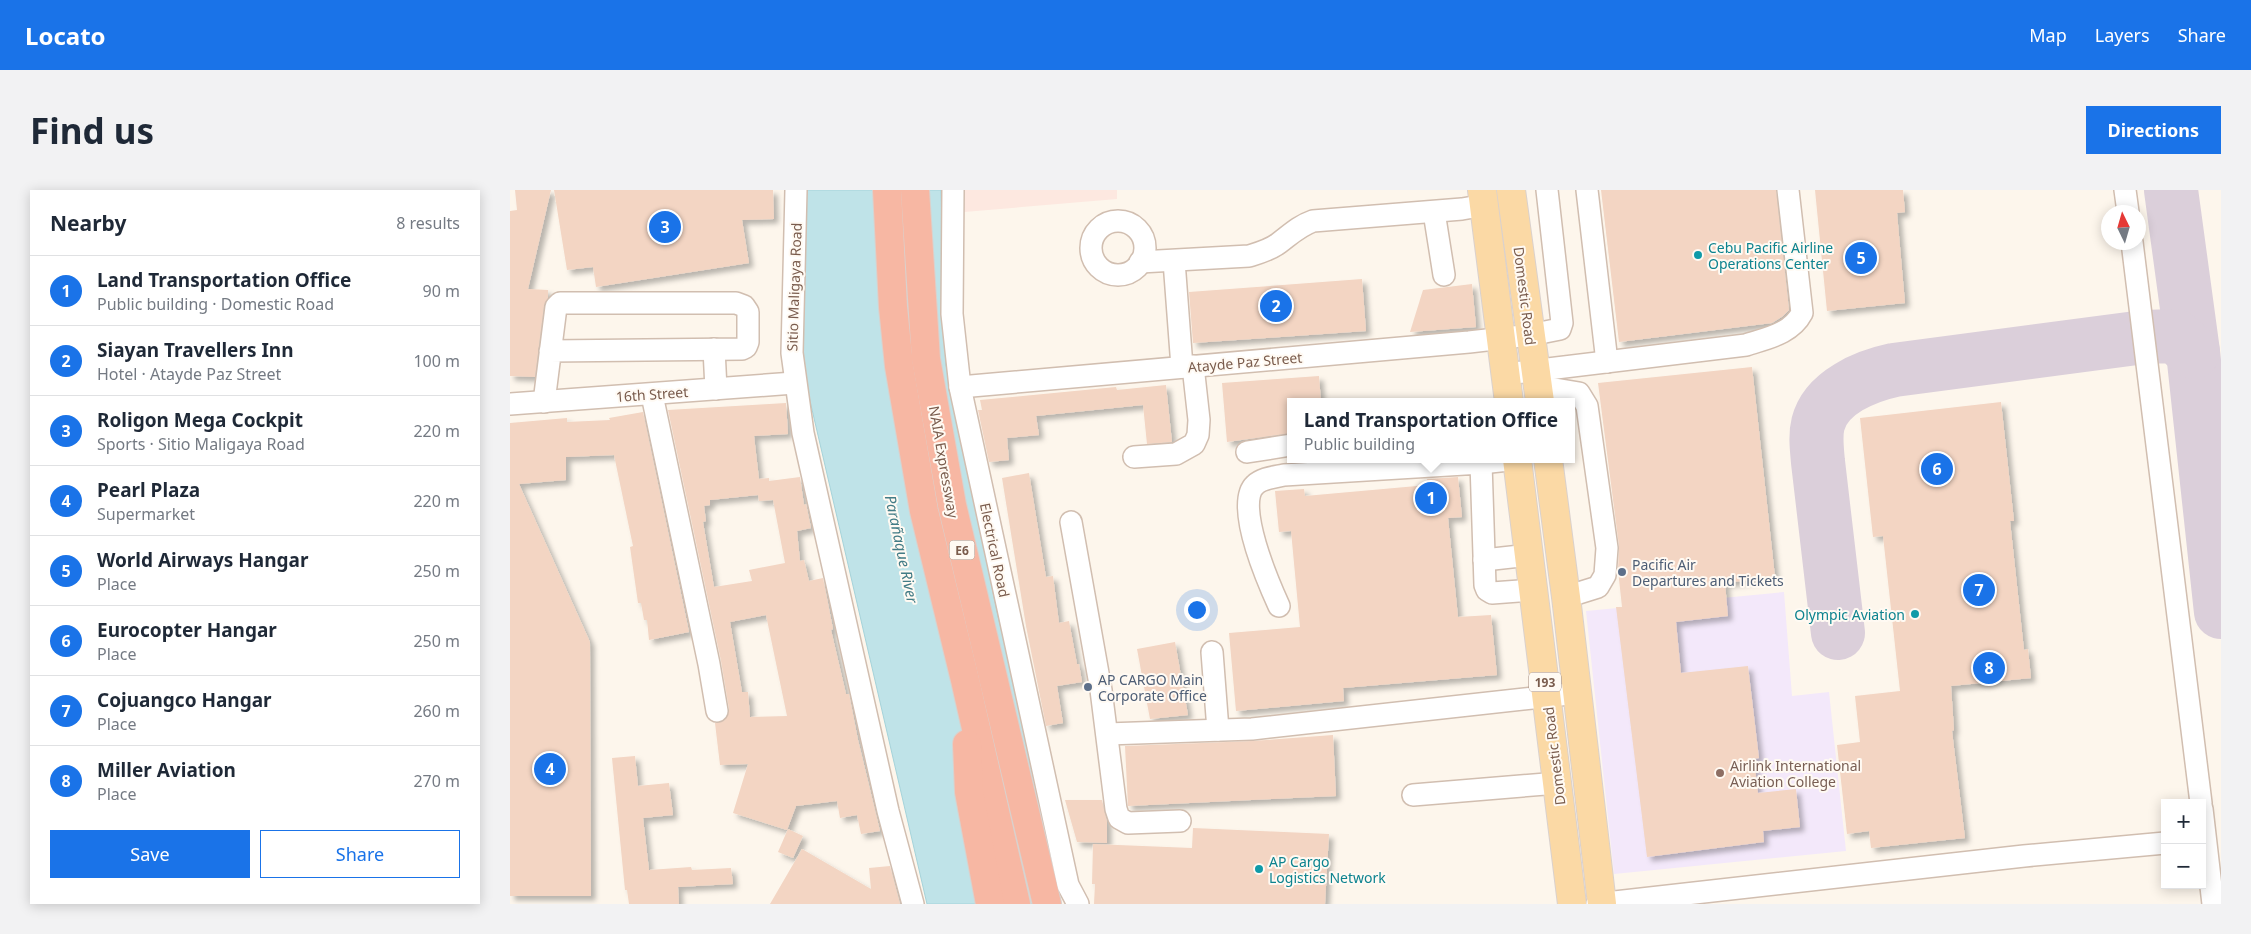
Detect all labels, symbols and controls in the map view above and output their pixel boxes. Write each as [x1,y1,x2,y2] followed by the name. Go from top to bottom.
[25,19,106,52] text: Locato
[2029,23,2067,47] text: Map
[2095,23,2150,47] text: Layers
[2178,23,2226,47] text: Share
[2086,106,2221,154] button: Directions
[30,107,154,154] text: Find us
[2101,205,2146,250] north arrow
[649,208,681,246] pin: 3
[50,209,126,237] text: Nearby
[396,212,460,234] text: 8 results
[782,222,806,352] street label: Sitio Maligaya Road
[1708,238,1833,273] place label: Cebu Pacific Airline Operations Center
[1845,239,1877,277] pin: 5
[1510,246,1540,346] street label: Domestic Road
[1692,249,1704,261] marker: Cebu Pacific Airline Operations Center
[97,267,351,293] text: Land Transportation Office
[61,280,71,302] text: 1
[423,280,460,302] text: 90 m
[1260,287,1292,325] pin: 2
[97,293,334,315] text: Public building · Domestic Road
[97,337,293,363] text: Siayan Travellers Inn
[1187,348,1303,376] street label: Atayde Paz Street
[61,350,71,372] text: 2
[413,350,460,372] text: 100 m
[97,363,281,385] text: Hotel · Atayde Paz Street
[615,382,689,406] street label: 16th Street
[1287,398,1575,463] popup
[925,404,963,520] street label: NAIA Expressway
[97,407,303,433] text: Roligon Mega Cockpit
[1304,407,1558,433] text: Land Transportation Office
[61,420,71,442] text: 3
[413,420,460,442] text: 220 m
[97,433,305,455] text: Sports · Sitio Maligaya Road
[1304,433,1415,455] text: Public building
[1921,450,1953,488] pin: 6
[97,477,200,503] text: Pearl Plaza
[1415,479,1447,517] pin: 1
[61,490,71,512] text: 4
[413,490,460,512] text: 220 m
[881,493,923,606] water label: Parañaque River
[976,501,1014,599] street label: Electrical Road
[97,503,195,525] text: Supermarket
[950,540,974,560] road number: E6
[97,547,308,573] text: World Airways Hangar
[1632,555,1784,590] place label: Pacific Air Departures and Tickets
[61,560,71,582] text: 5
[413,560,460,582] text: 250 m
[1616,566,1628,578] marker: Pacific Air Departures and Tickets
[1963,571,1995,609] pin: 7
[97,573,137,595] text: Place
[1184,597,1210,623] your location
[1794,605,1905,624] place label: Olympic Aviation
[1909,608,1921,620] marker: Olympic Aviation
[97,617,277,643] text: Eurocopter Hangar
[61,630,71,652] text: 6
[413,630,460,652] text: 250 m
[97,643,137,665] text: Place
[1973,649,2005,687] pin: 8
[1098,670,1207,705] place label: AP CARGO Main Corporate Office
[1529,672,1561,692] road number: 193
[1082,681,1094,693] marker: AP CARGO Main Corporate Office
[97,687,272,713] text: Cojuangco Hangar
[61,700,71,722] text: 7
[413,700,460,722] text: 260 m
[1539,706,1569,806] street label: Domestic Road
[97,713,137,735] text: Place
[534,750,566,788] pin: 4
[1730,756,1861,791] place label: Airlink International Aviation College
[97,757,236,783] text: Miller Aviation
[1714,767,1726,779] marker: Airlink International Aviation College
[61,770,71,792] text: 8
[413,770,460,792] text: 270 m
[97,783,137,805] text: Place
[2161,799,2206,889] map controls
[2161,799,2206,844] button: +
[50,830,250,878] button: Save
[260,830,460,878] button: Share
[2161,844,2206,889] button: −
[1269,852,1386,887] place label: AP Cargo Logistics Network
[1253,863,1265,875] marker: AP Cargo Logistics Network

